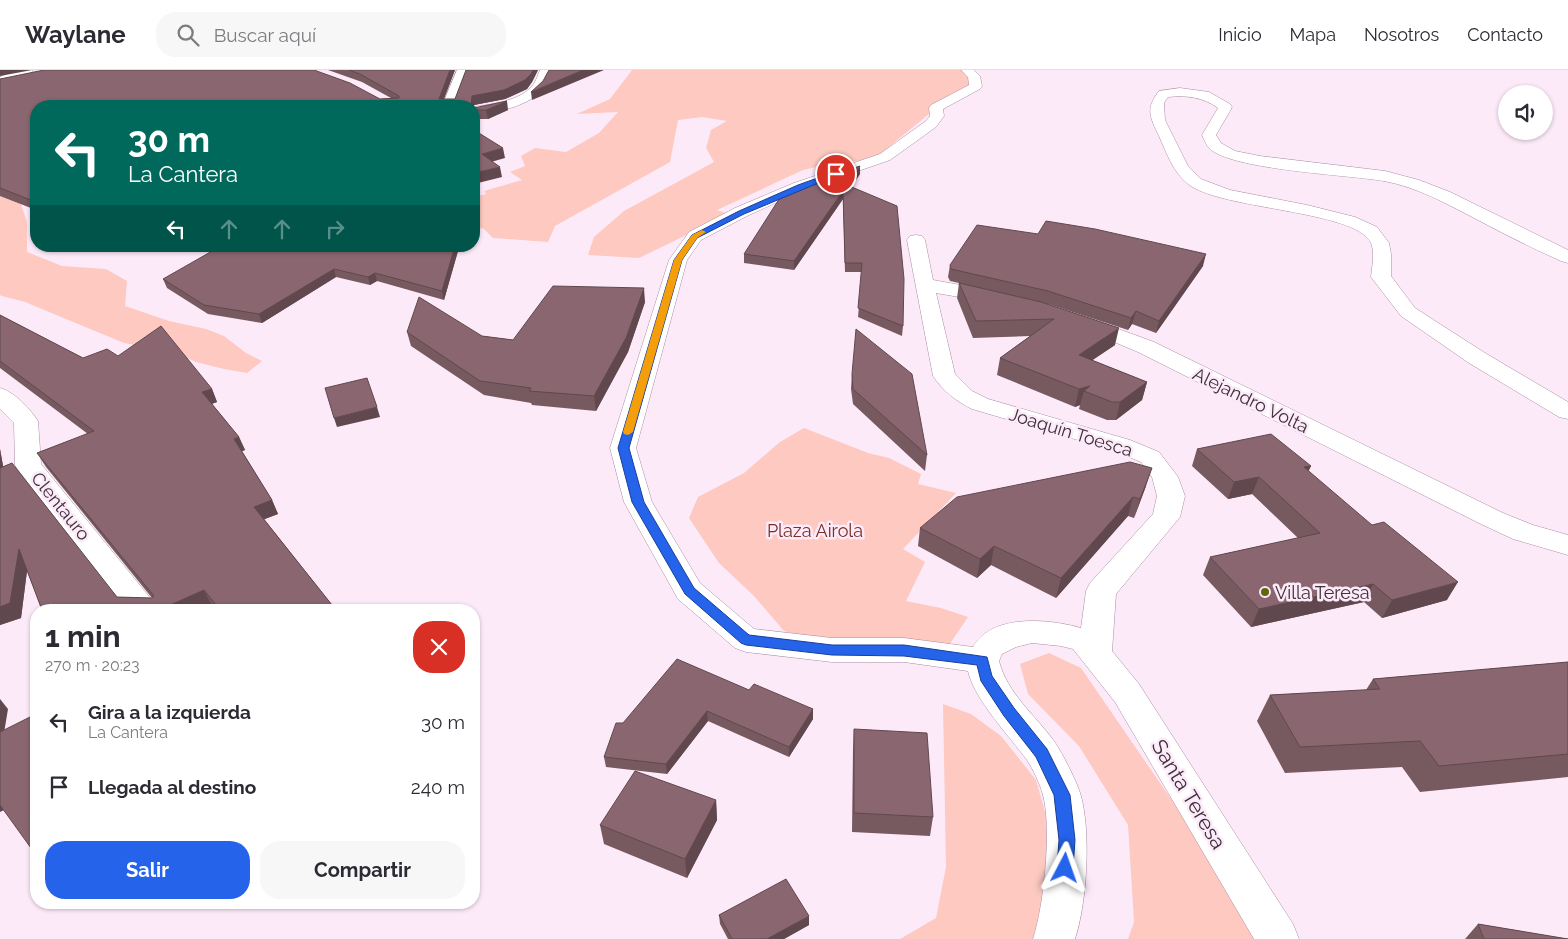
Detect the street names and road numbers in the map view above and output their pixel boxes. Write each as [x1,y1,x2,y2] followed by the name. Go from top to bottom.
[1190,363,1312,437] street label: Alejandro Volta
[1007,403,1135,461] street label: Joaquín Toesca
[27,468,95,544] street label: Clentauro
[1147,735,1231,853] street label: Santa Teresa

